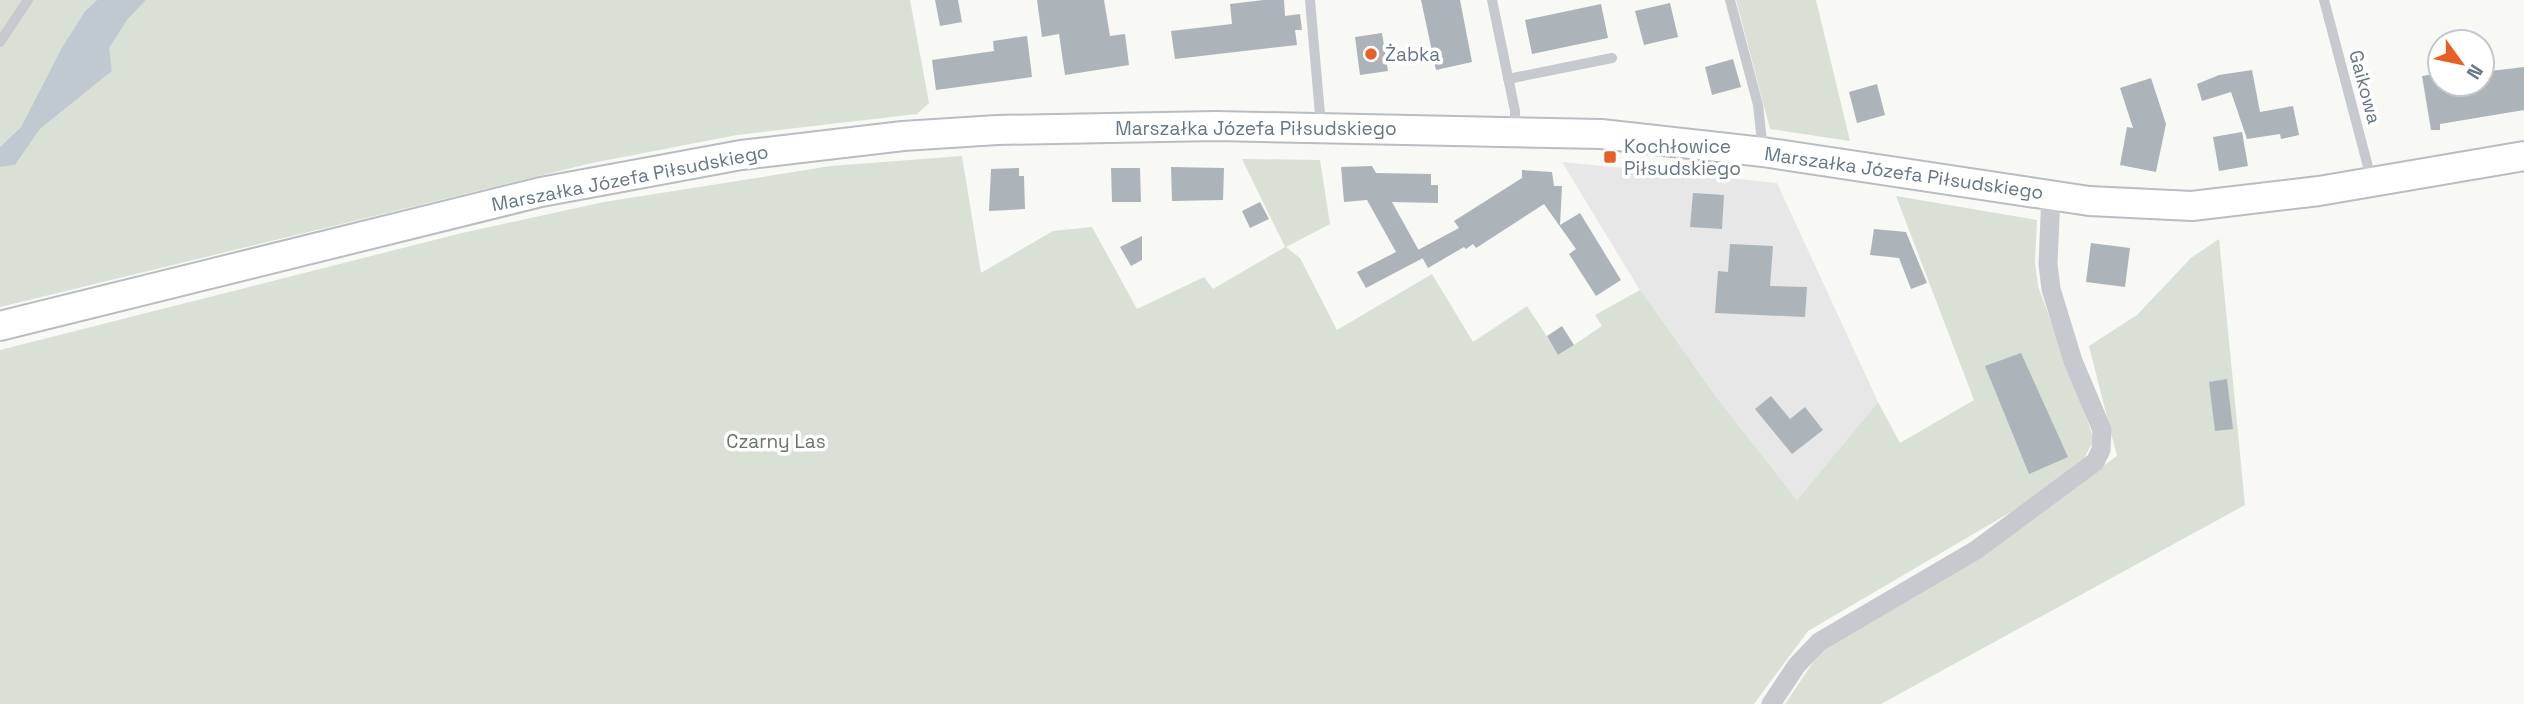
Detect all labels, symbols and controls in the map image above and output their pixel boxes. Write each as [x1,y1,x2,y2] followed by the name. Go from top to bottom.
[2426,28,2496,98] north arrow
[1385,42,1440,67] place label: Żabka
[1363,46,1379,62] marker: Żabka
[2343,47,2387,127] street label: Gaikowa
[2461,60,2489,84] text: N
[1115,116,1397,141] street label: Marszałka Józefa Piłsudskiego
[1624,134,1741,181] place label: Kochłowice Piłsudskiego
[489,139,771,217] street label: Marszałka Józefa Piłsudskiego
[1763,141,2045,205] street label: Marszałka Józefa Piłsudskiego
[1602,149,1618,165] marker: Kochłowice Piłsudskiego
[726,429,826,454] park label: Czarny Las

